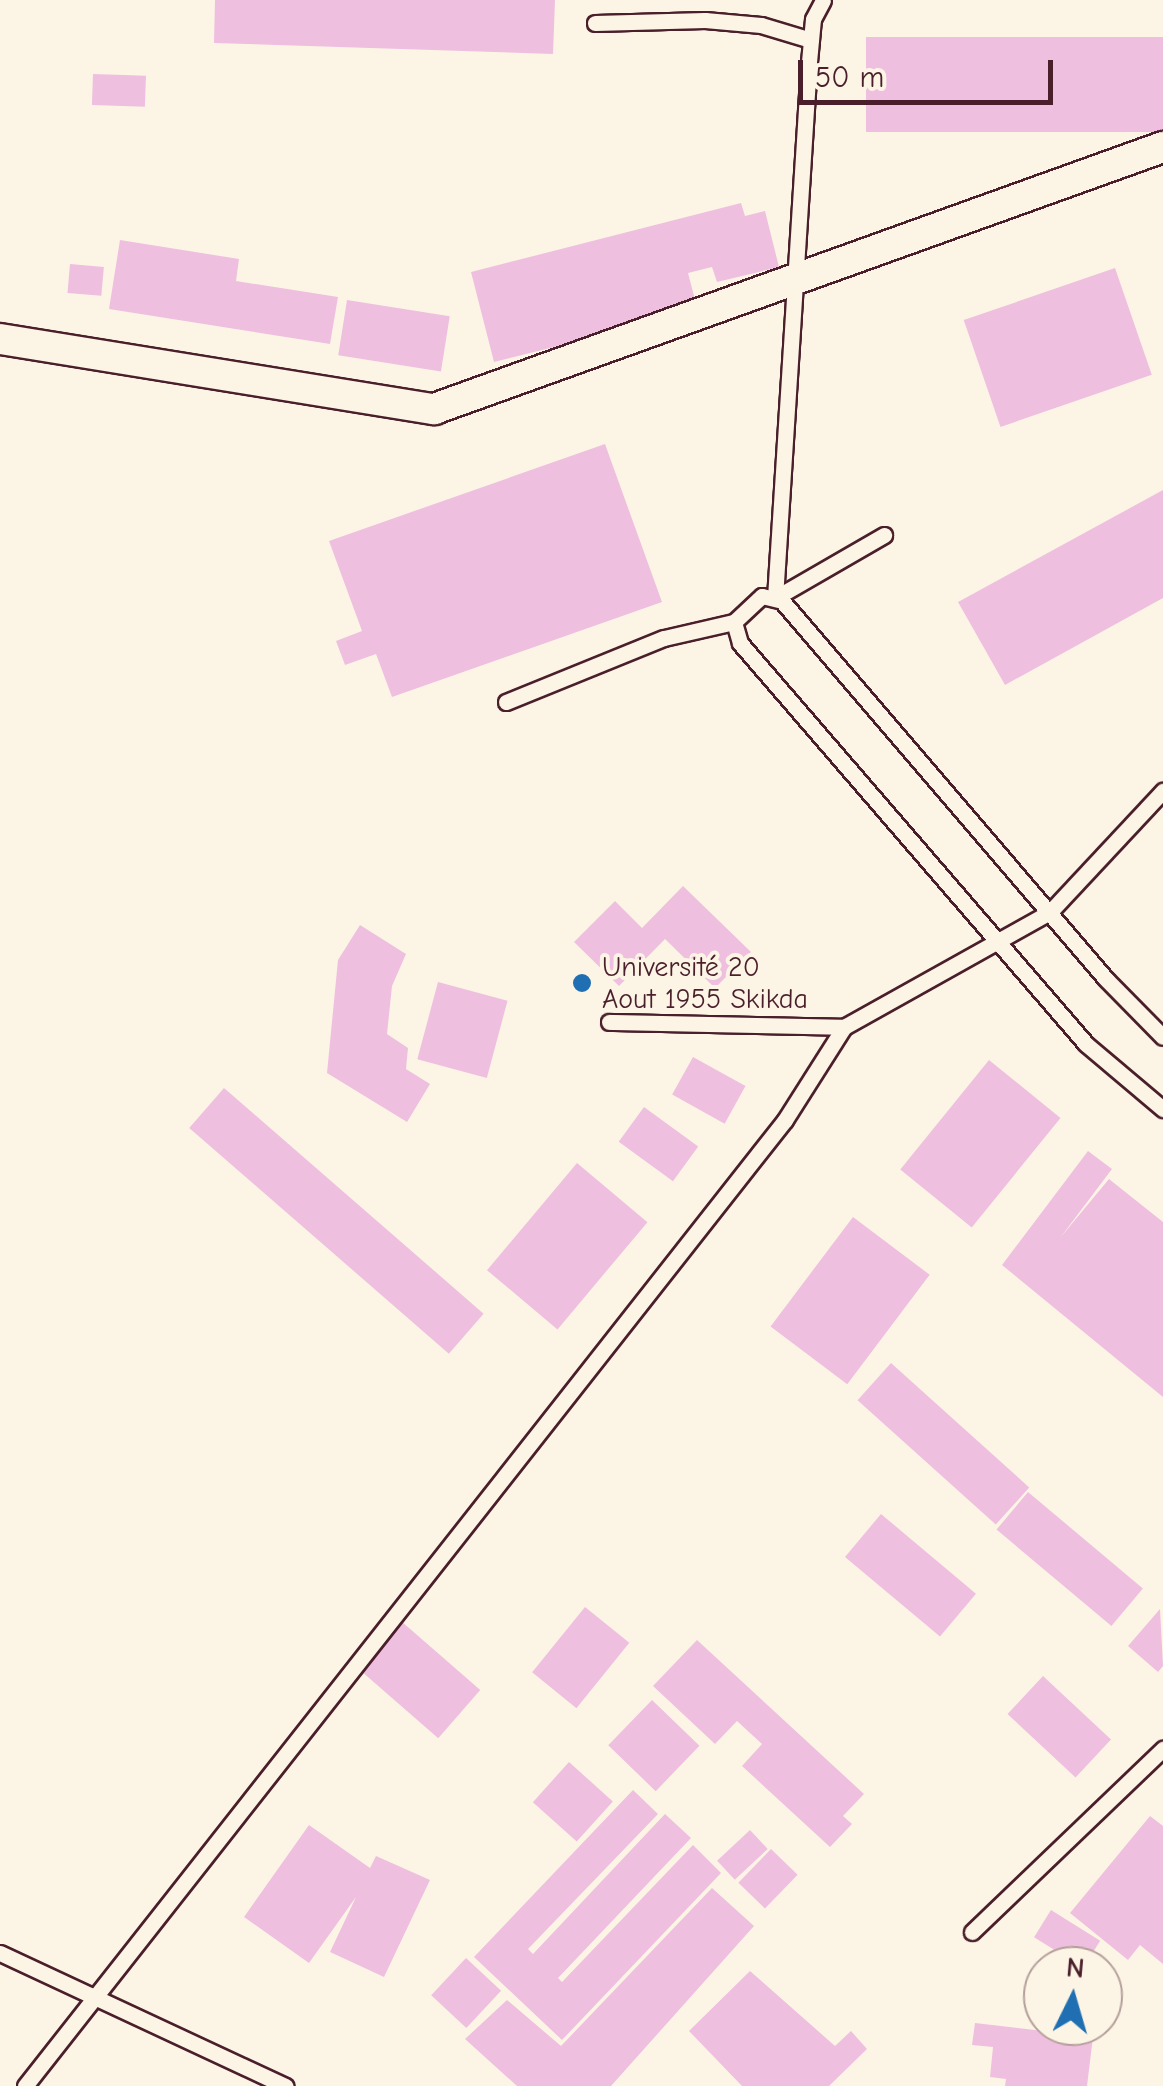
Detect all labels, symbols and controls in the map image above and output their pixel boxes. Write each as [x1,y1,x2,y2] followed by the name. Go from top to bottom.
[803,40,1058,102] scale bar
[815,60,884,95] text: 50 m
[602,950,808,1016] place label: Université 20 Aout 1955 Skikda
[571,972,593,994] marker: Université 20 Aout 1955 Skikda
[1023,1946,1123,2046] north arrow
[1065,1951,1086,1985] text: N

